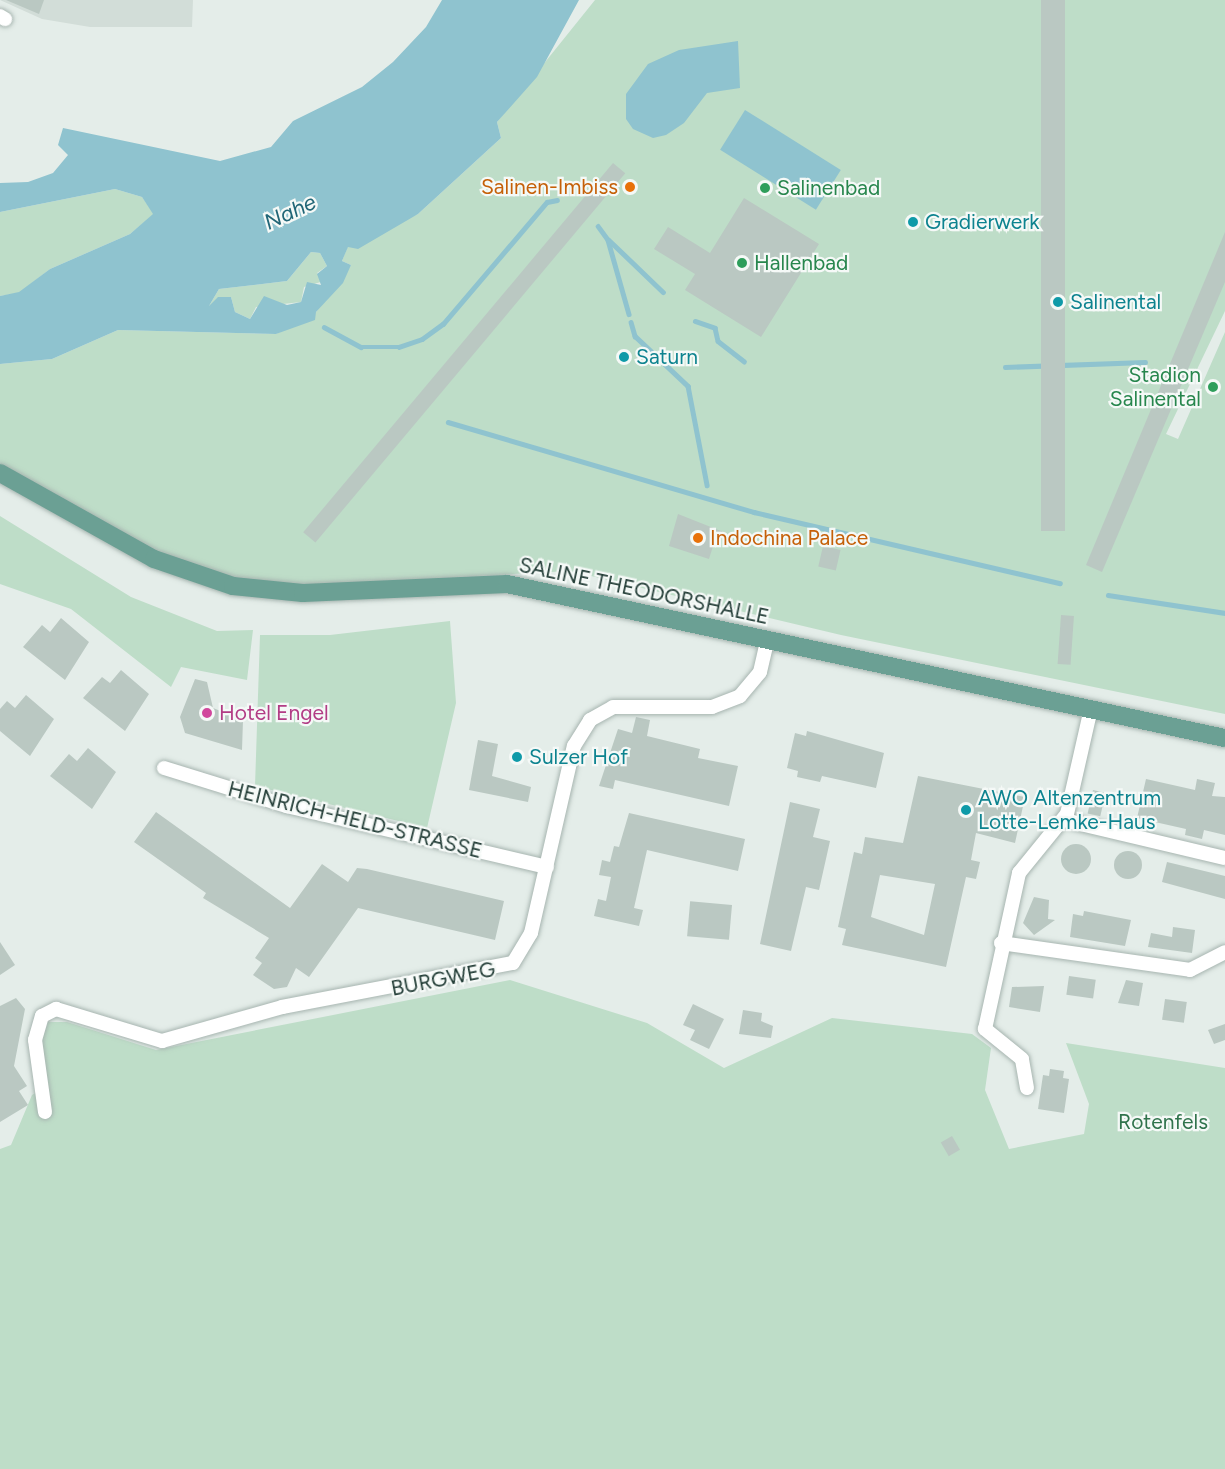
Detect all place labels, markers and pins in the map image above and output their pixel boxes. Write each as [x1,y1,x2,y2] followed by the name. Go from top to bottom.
[481,174,618,200] place label: Salinen-Imbiss
[777,175,880,201] place label: Salinenbad
[623,180,637,194] marker: Salinen-Imbiss
[758,181,772,195] marker: Salinenbad
[925,209,1039,235] place label: Gradierwerk
[906,215,920,229] marker: Gradierwerk
[754,250,848,276] place label: Hallenbad
[735,256,749,270] marker: Hallenbad
[1070,289,1161,315] place label: Salinental
[1051,295,1065,309] marker: Salinental
[636,344,698,370] place label: Saturn
[617,350,631,364] marker: Saturn
[1110,362,1201,412] place label: Stadion Salinental
[1206,380,1220,394] marker: Stadion Salinental
[710,525,868,551] place label: Indochina Palace
[691,531,705,545] marker: Indochina Palace
[219,700,329,726] place label: Hotel Engel
[200,706,214,720] marker: Hotel Engel
[529,744,628,770] place label: Sulzer Hof
[510,750,524,764] marker: Sulzer Hof
[978,785,1161,835] place label: AWO Altenzentrum Lotte-Lemke-Haus
[959,803,973,817] marker: AWO Altenzentrum Lotte-Lemke-Haus

